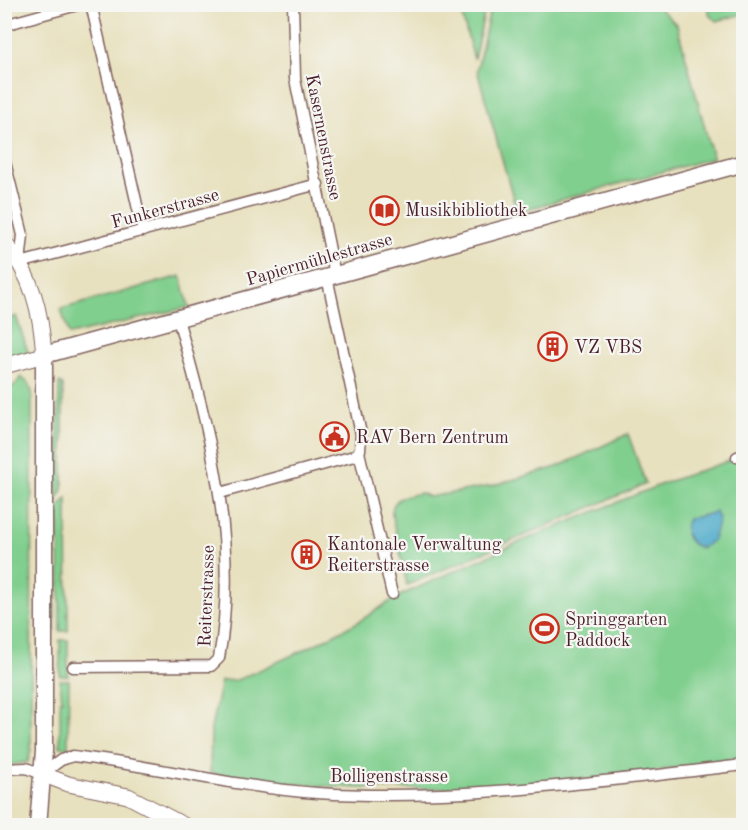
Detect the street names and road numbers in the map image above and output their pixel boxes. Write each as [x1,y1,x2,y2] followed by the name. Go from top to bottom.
[302,73,344,202] street label: Kasernenstrasse
[109,186,221,232] street label: Funkerstrasse
[244,230,394,289] street label: Papiermühlestrasse
[196,545,218,647] street label: Reiterstrasse
[330,768,448,786] street label: Bolligenstrasse

